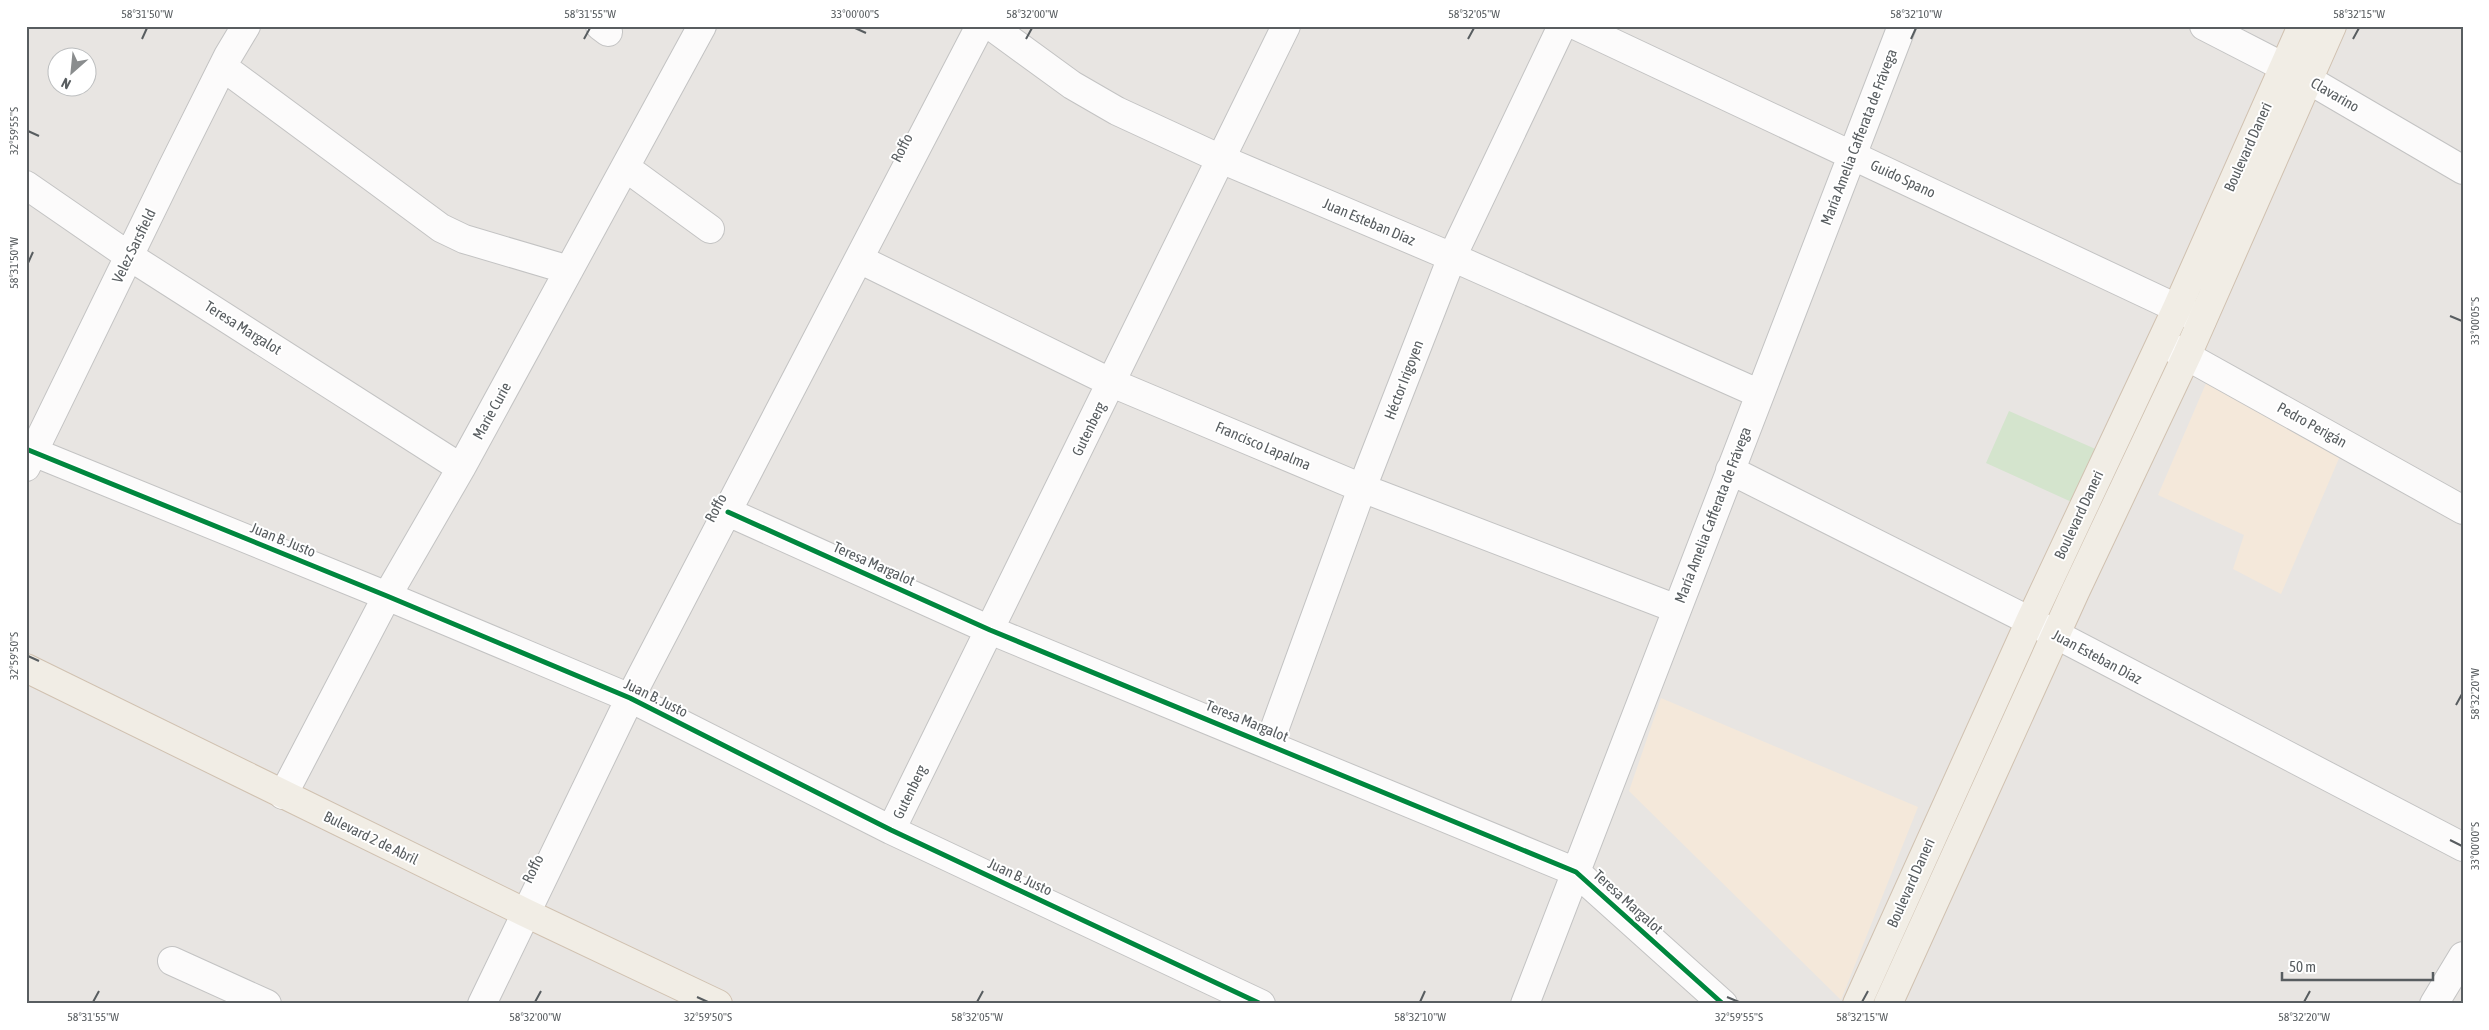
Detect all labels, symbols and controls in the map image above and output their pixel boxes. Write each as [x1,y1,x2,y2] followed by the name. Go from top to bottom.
[121,7,173,21] text: 58°31'50"W
[564,7,616,21] text: 58°31'55"W
[831,7,879,21] text: 33°00'00"S
[1006,7,1058,21] text: 58°32'00"W
[1448,7,1500,21] text: 58°32'05"W
[1890,7,1942,21] text: 58°32'10"W
[2333,7,2385,21] text: 58°32'15"W
[1817,46,1900,227] street label: María Amelia Cafferata de Frávega
[48,48,98,98] north arrow
[2308,74,2362,115] street label: Clavarino
[59,75,73,93] text: N
[2220,100,2275,194] street label: Boulevard Daneri
[7,107,21,155] text: 32°59'55"S
[887,131,916,165] street label: Roffo
[1868,156,1938,201] street label: Guido Spano
[1320,194,1418,249] street label: Juan Esteban Díaz
[108,206,159,286] street label: Velez Sarsfield
[7,237,21,289] text: 58°31'50"W
[202,297,285,358] street label: Teresa Margalot
[2468,297,2482,345] text: 33°00'05"S
[1381,338,1426,422] street label: Héctor Irigoyen
[469,379,514,442] street label: Marie Curie
[2275,398,2350,451] street label: Pedro Perigán
[1068,399,1109,458] street label: Gutenberg
[1213,418,1313,473] street label: Francisco Lapalma
[1671,424,1754,605] street label: María Amelia Cafferata de Frávega
[2051,468,2106,562] street label: Boulevard Daneri
[701,491,730,525] street label: Roffo
[248,519,318,560] street label: Juan B. Justo
[831,538,918,589] street label: Teresa Margalot
[2050,626,2145,688] street label: Juan Esteban Díaz
[7,632,21,680] text: 32°59'50"S
[2468,668,2482,720] text: 58°32'20"W
[622,675,691,720] street label: Juan B. Justo
[1203,696,1291,745] street label: Teresa Margalot
[889,762,930,821] street label: Gutenberg
[321,807,421,868] street label: Bulevard 2 de Abril
[2468,822,2482,870] text: 33°00'00"S
[1883,836,1938,930] street label: Boulevard Daneri
[518,852,547,886] street label: Roffo
[985,854,1055,899] street label: Juan B. Justo
[1590,866,1666,937] street label: Teresa Margalot
[2282,950,2433,982] scale bar
[2289,958,2316,975] text: 50 m
[67,1010,119,1024] text: 58°31'55"W
[509,1010,561,1024] text: 58°32'00"W
[684,1010,732,1024] text: 32°59'50"S
[951,1010,1003,1024] text: 58°32'05"W
[1394,1010,1446,1024] text: 58°32'10"W
[1715,1010,1763,1024] text: 32°59'55"S
[1836,1010,1888,1024] text: 58°32'15"W
[2278,1010,2330,1024] text: 58°32'20"W

